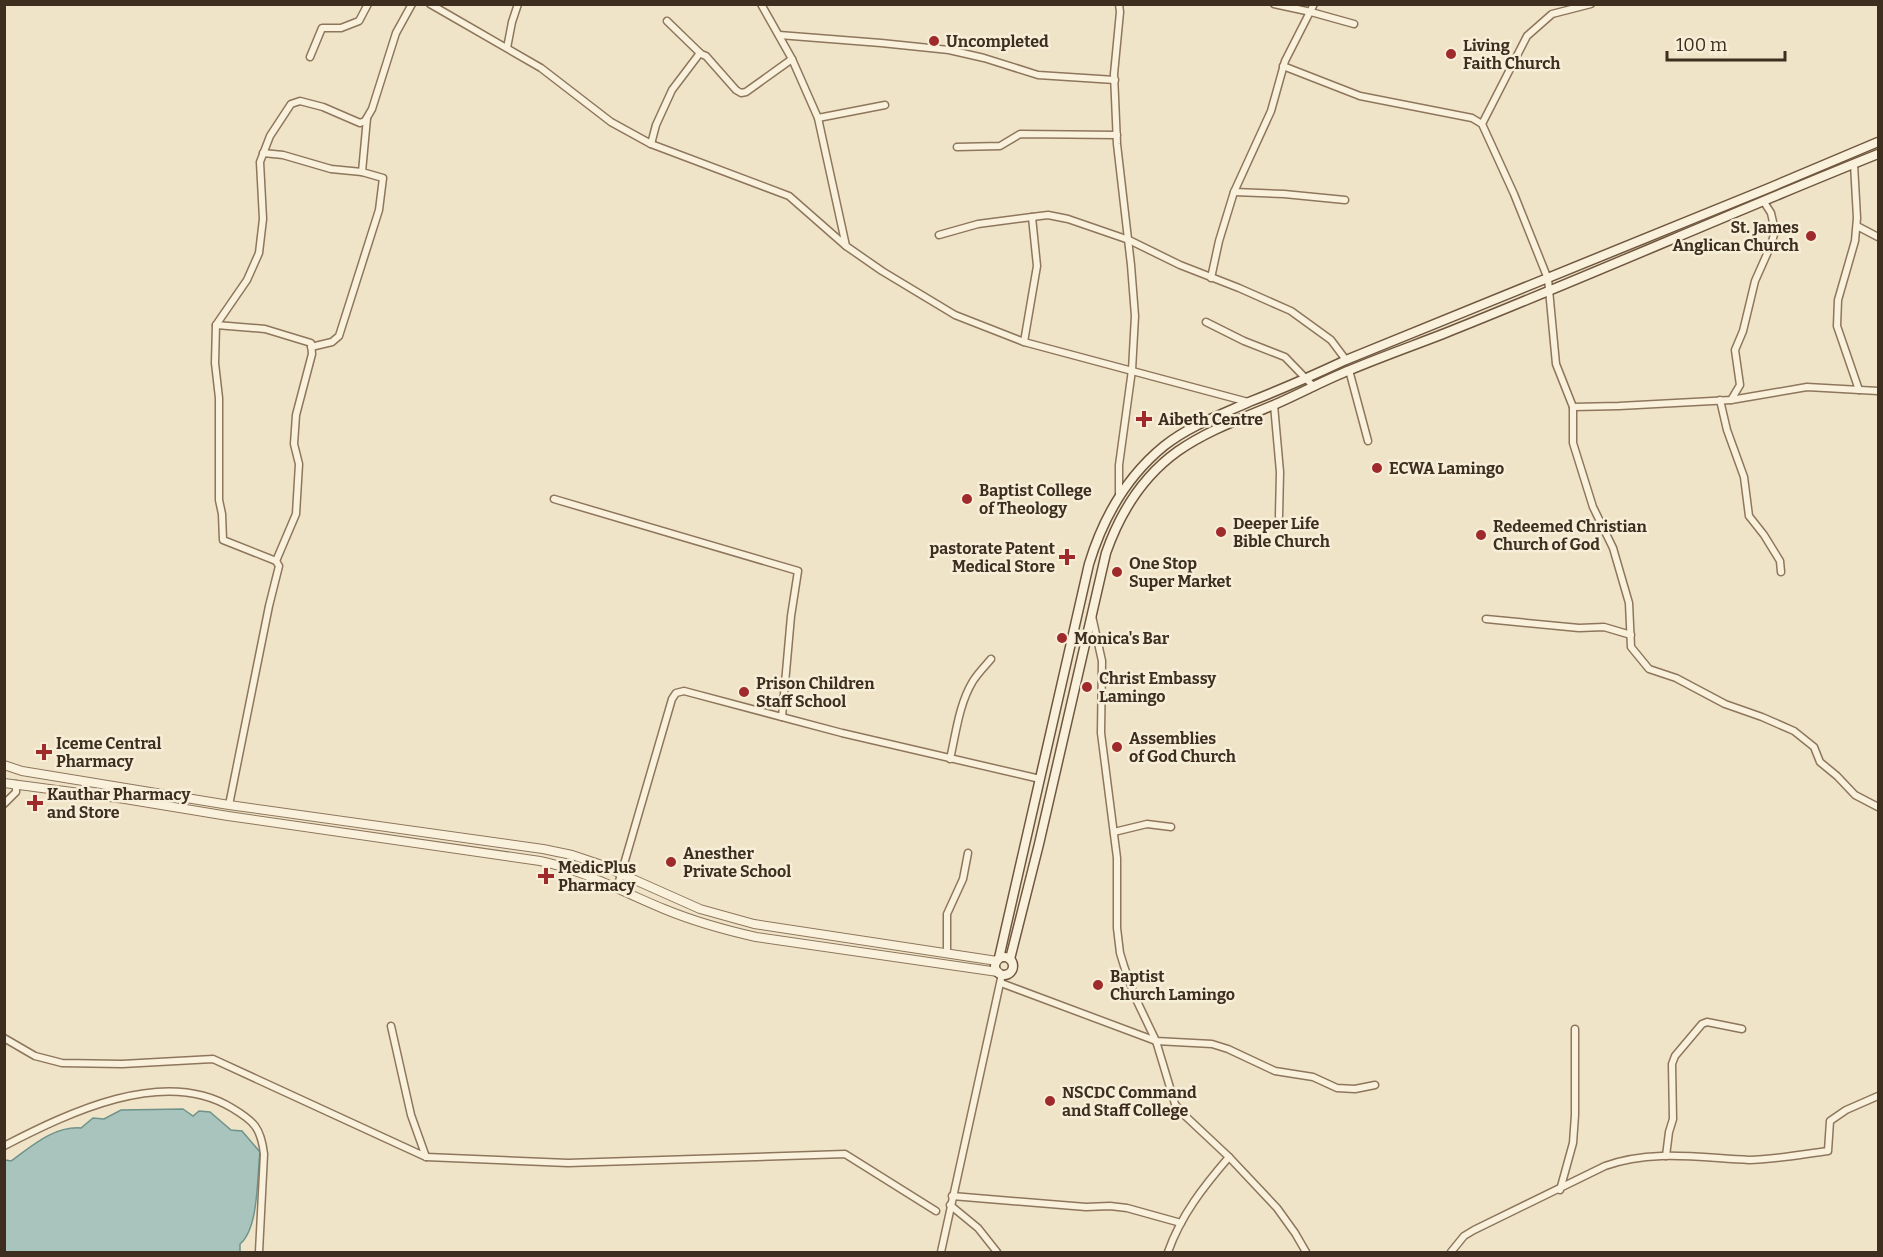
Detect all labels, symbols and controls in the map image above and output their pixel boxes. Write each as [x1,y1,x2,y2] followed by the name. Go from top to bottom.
[1667,24,1786,62] scale bar
[946,32,1049,51] place label: Uncompleted
[927,34,941,48] marker: Uncompleted
[1676,34,1727,56] text: 100 m
[1463,36,1560,73] place label: Living Faith Church
[1444,47,1458,61] marker: Living Faith Church
[1673,218,1799,255] place label: St. James Anglican Church
[1804,229,1818,243] marker: St. James Anglican Church
[1135,410,1153,428] marker: Aibeth Centre
[1158,410,1263,429] place label: Aibeth Centre
[1389,459,1504,478] place label: ECWA Lamingo
[1370,461,1384,475] marker: ECWA Lamingo
[979,481,1092,518] place label: Baptist College of Theology
[960,492,974,506] marker: Baptist College of Theology
[1233,514,1330,551] place label: Deeper Life Bible Church
[1493,517,1648,554] place label: Redeemed Christian Church of God
[1214,525,1228,539] marker: Deeper Life Bible Church
[1474,528,1488,542] marker: Redeemed Christian Church of God
[929,539,1056,576] place label: pastorate Patent Medical Store
[1060,550,1074,564] marker: pastorate Patent Medical Store
[1129,554,1232,591] place label: One Stop Super Market
[1110,565,1124,579] marker: One Stop Super Market
[1074,629,1170,648] place label: Monica's Bar
[1055,631,1069,645] marker: Monica's Bar
[1099,669,1216,706] place label: Christ Embassy Lamingo
[756,674,875,711] place label: Prison Children Staff School
[1080,680,1094,694] marker: Christ Embassy Lamingo
[737,685,751,699] marker: Prison Children Staff School
[1129,729,1236,766] place label: Assemblies of God Church
[56,734,162,771] place label: Iceme Central Pharmacy
[1110,740,1124,754] marker: Assemblies of God Church
[37,745,51,759] marker: Iceme Central Pharmacy
[47,785,190,822] place label: Kauthar Pharmacy and Store
[28,796,42,810] marker: Kauthar Pharmacy and Store
[683,844,791,881] place label: Anesther Private School
[664,855,678,869] marker: Anesther Private School
[558,858,636,895] place label: MedicPlus Pharmacy
[539,869,553,883] marker: MedicPlus Pharmacy
[1110,967,1235,1004] place label: Baptist Church Lamingo
[1091,978,1105,992] marker: Baptist Church Lamingo
[1062,1083,1197,1120] place label: NSCDC Command and Staff College
[1043,1094,1057,1108] marker: NSCDC Command and Staff College

